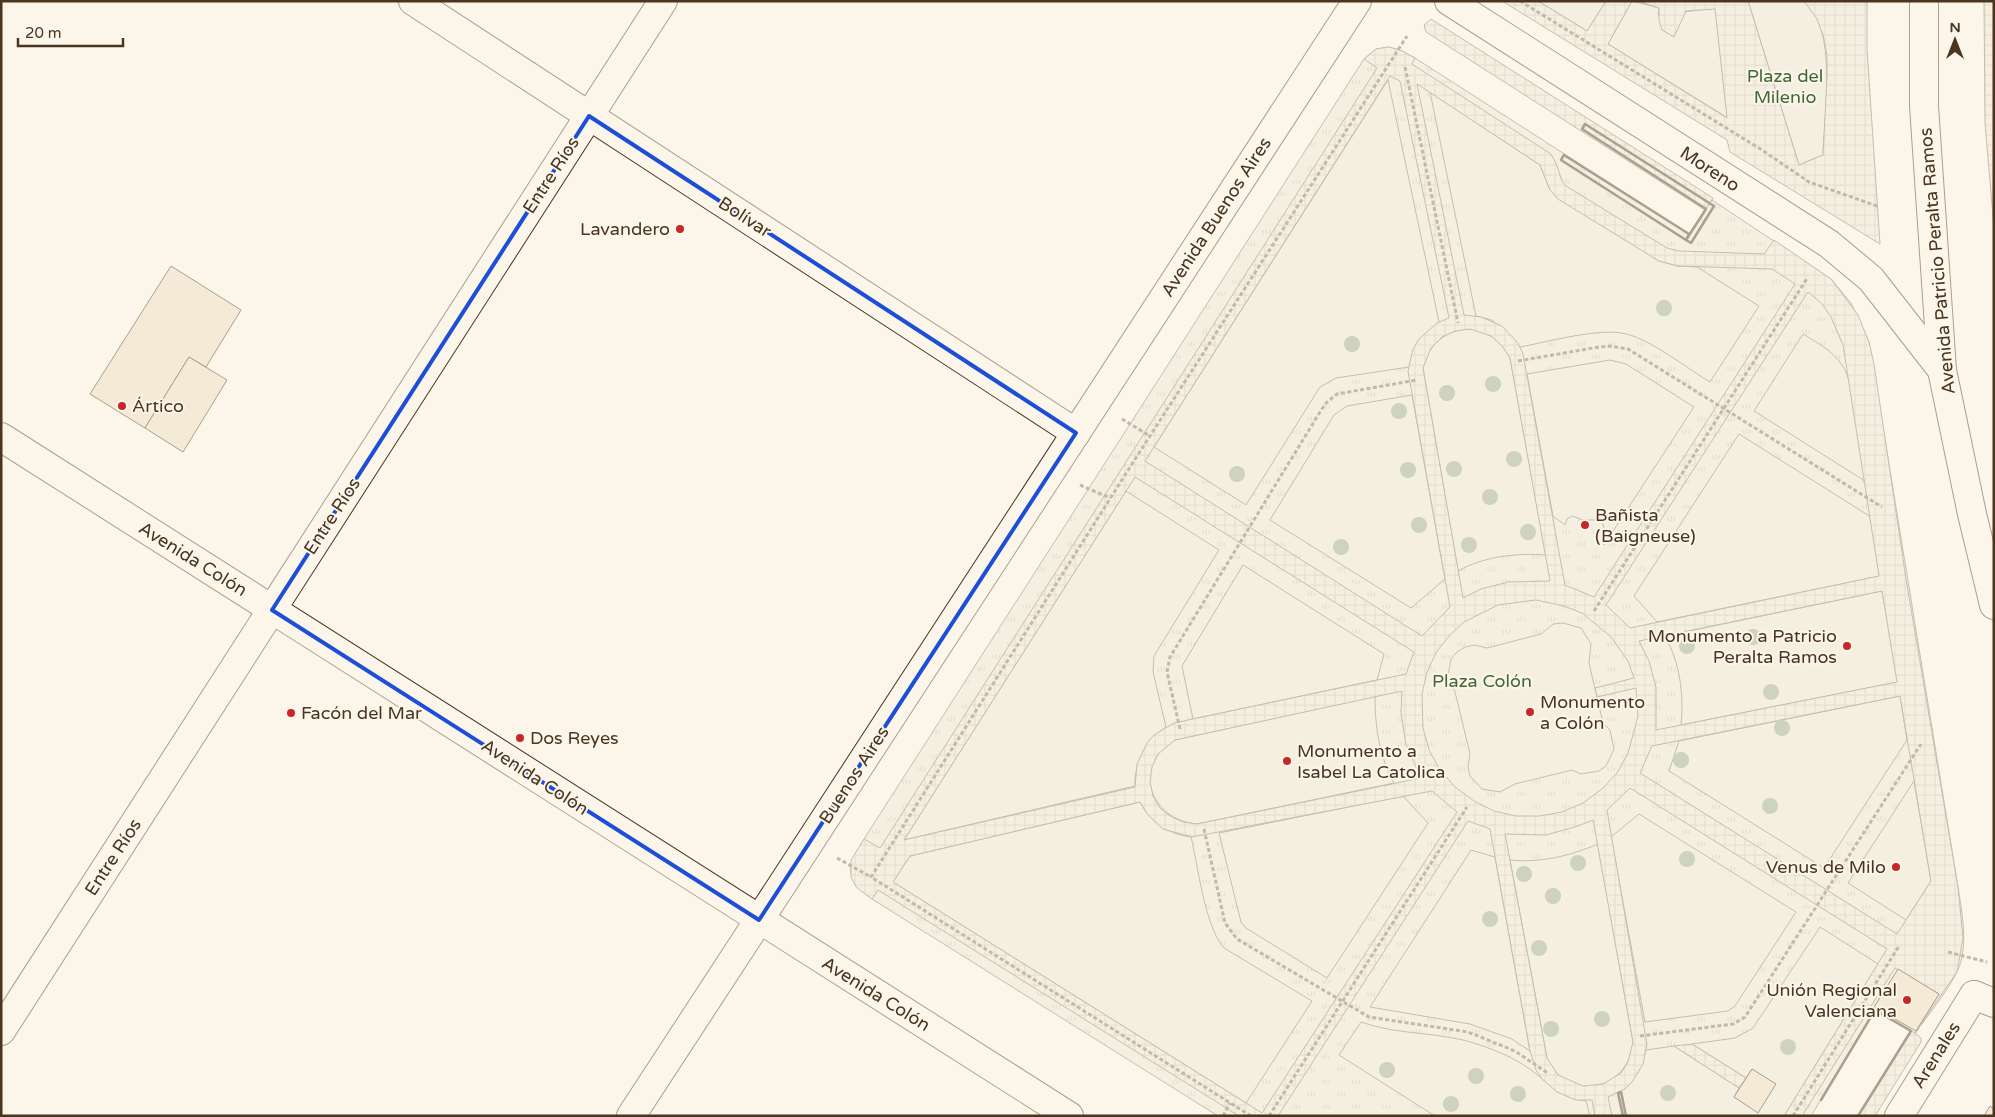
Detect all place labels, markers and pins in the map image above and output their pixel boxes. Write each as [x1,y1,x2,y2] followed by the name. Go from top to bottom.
[580,218,670,240] place label: Lavandero
[674,223,686,235] marker: Lavandero
[132,395,184,417] place label: Ártico
[116,400,128,412] marker: Ártico
[1595,504,1696,547] place label: Bañista (Baigneuse)
[1579,519,1591,531] marker: Bañista (Baigneuse)
[1648,625,1837,668] place label: Monumento a Patricio Peralta Ramos
[1841,640,1853,652] marker: Monumento a Patricio Peralta Ramos
[1540,691,1645,734] place label: Monumento a Colón
[301,702,422,724] place label: Facón del Mar
[1524,706,1536,718] marker: Monumento a Colón
[285,707,297,719] marker: Facón del Mar
[530,727,619,749] place label: Dos Reyes
[514,732,526,744] marker: Dos Reyes
[1297,740,1445,783] place label: Monumento a Isabel La Catolica
[1281,755,1293,767] marker: Monumento a Isabel La Catolica
[1766,856,1886,878] place label: Venus de Milo
[1890,861,1902,873] marker: Venus de Milo
[1766,979,1897,1022] place label: Unión Regional Valenciana
[1901,994,1913,1006] marker: Unión Regional Valenciana

